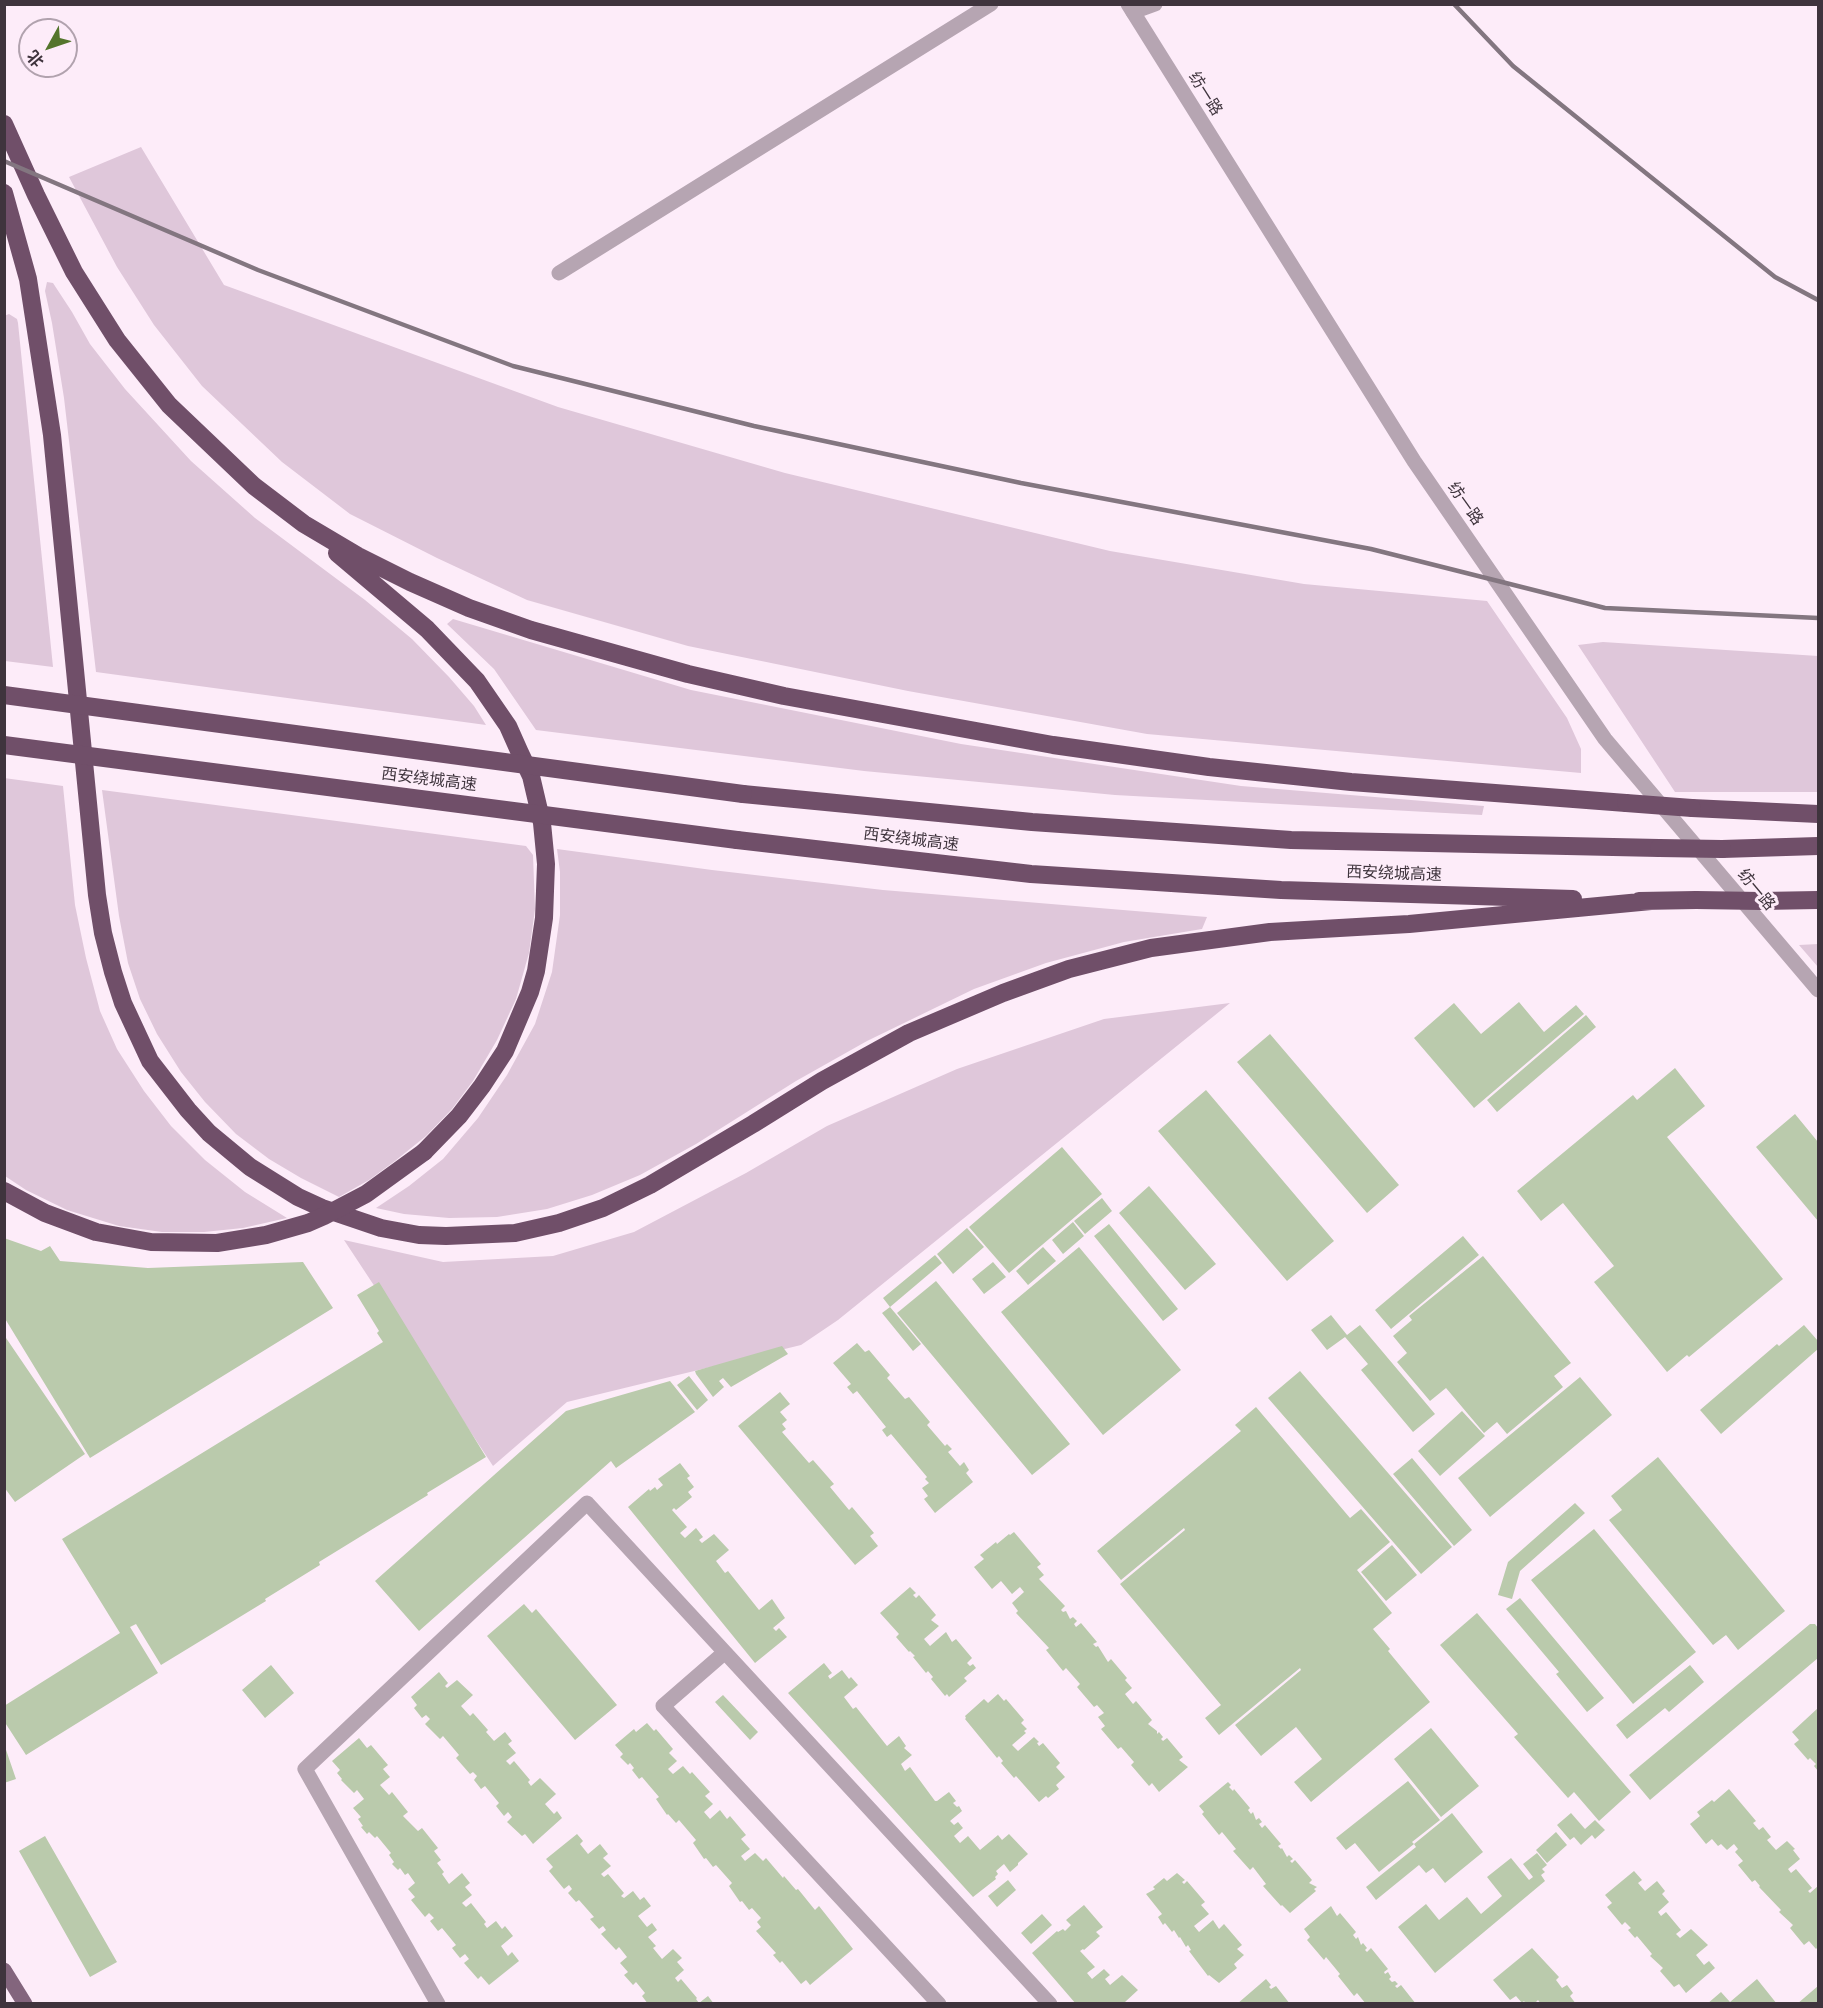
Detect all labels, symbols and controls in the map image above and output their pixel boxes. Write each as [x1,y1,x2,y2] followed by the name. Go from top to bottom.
[18,18,78,78] north arrow
[24,47,47,70] text: 北
[1184,69,1226,119] street label: 纺一路
[1443,479,1487,529] street label: 纺一路
[380,765,478,795] street label: 西安绕城高速
[862,825,960,855] street label: 西安绕城高速
[1346,863,1442,885] street label: 西安绕城高速
[1733,865,1779,915] street label: 纺一路

